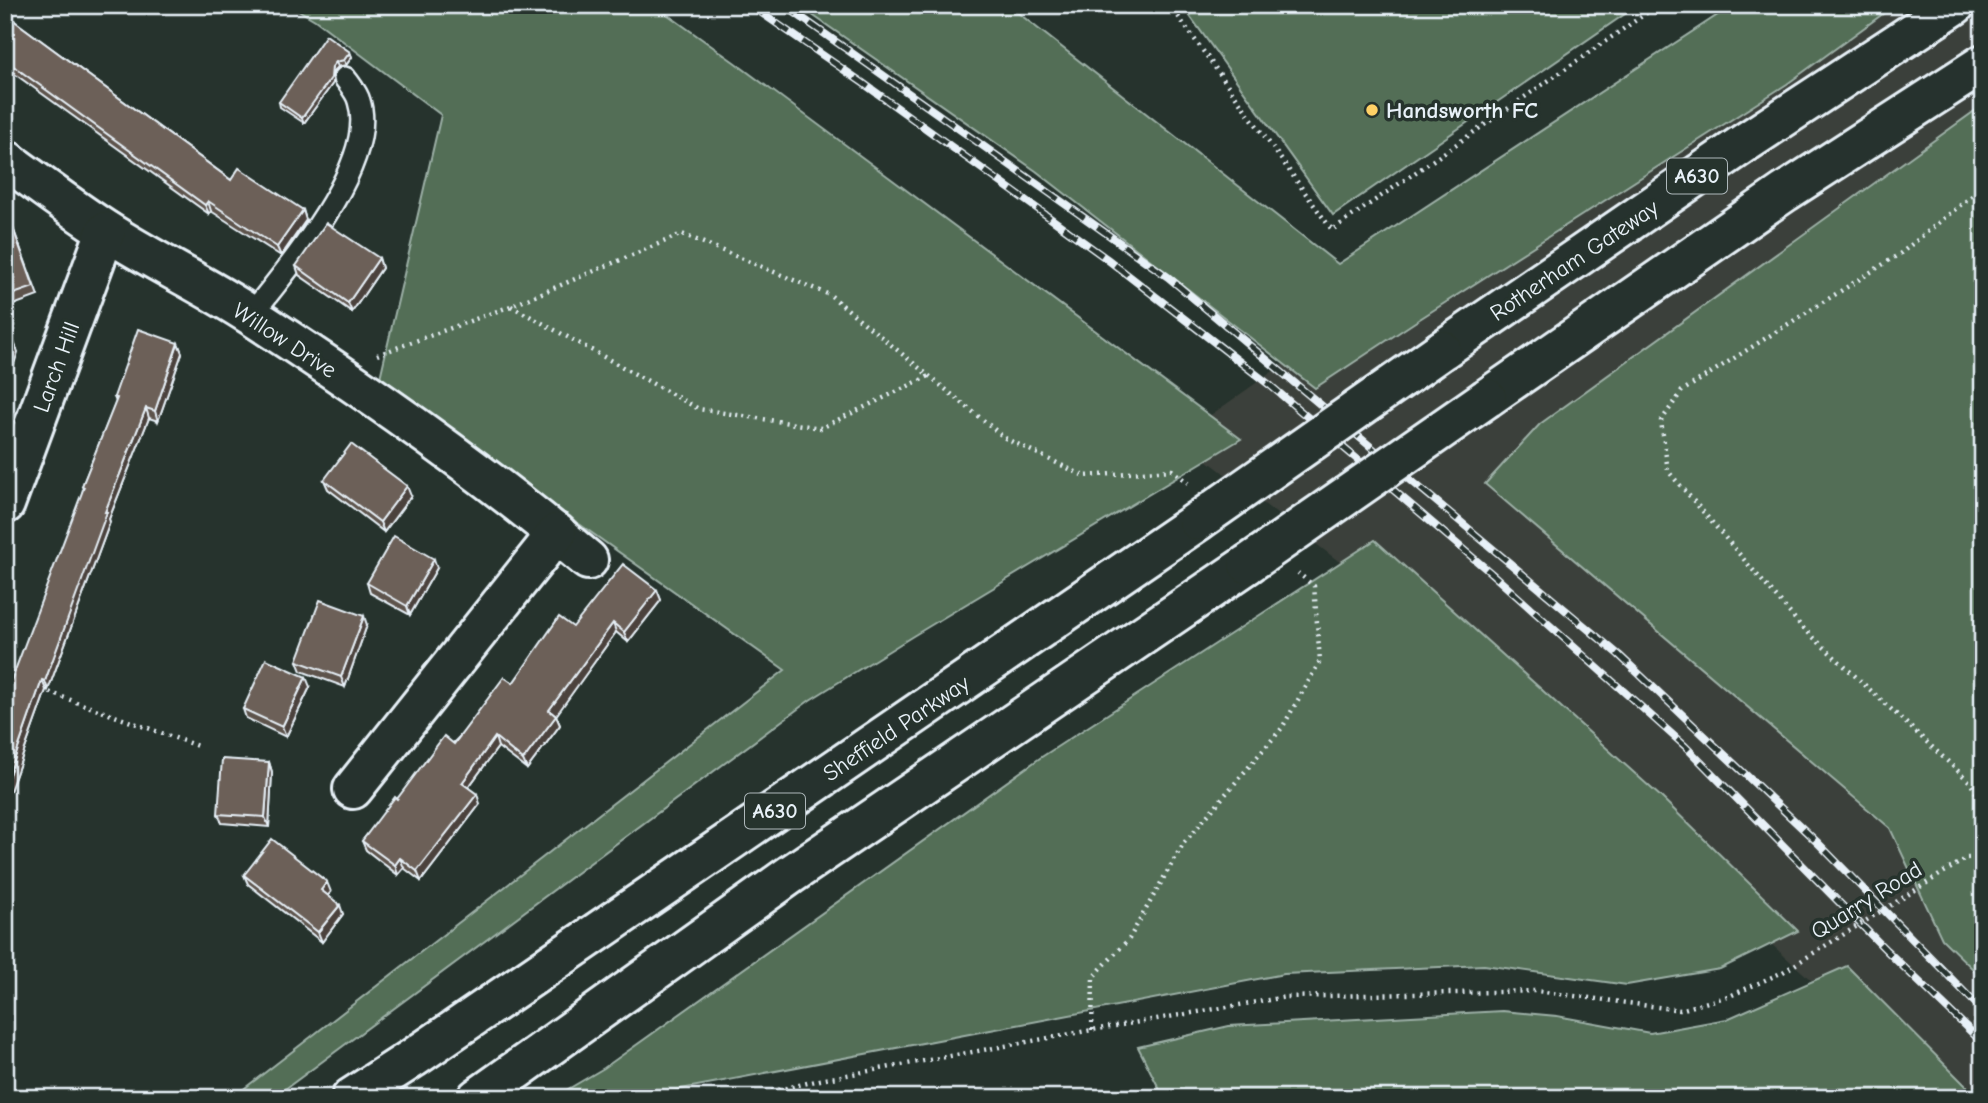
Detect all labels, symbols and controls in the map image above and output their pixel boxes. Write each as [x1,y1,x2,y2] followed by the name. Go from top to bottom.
[1386,97,1538,124] place label: Handsworth FC
[1364,102,1380,118] marker: Handsworth FC
[1667,158,1727,194] road number: A630
[1485,194,1664,327] street label: Rotherham Gateway
[228,297,342,384] street label: Willow Drive
[28,318,85,416] street label: Larch Hill
[818,669,975,787] street label: Sheffield Parkway
[745,794,805,828] road number: A630
[1806,856,1927,945] street label: Quarry Road

